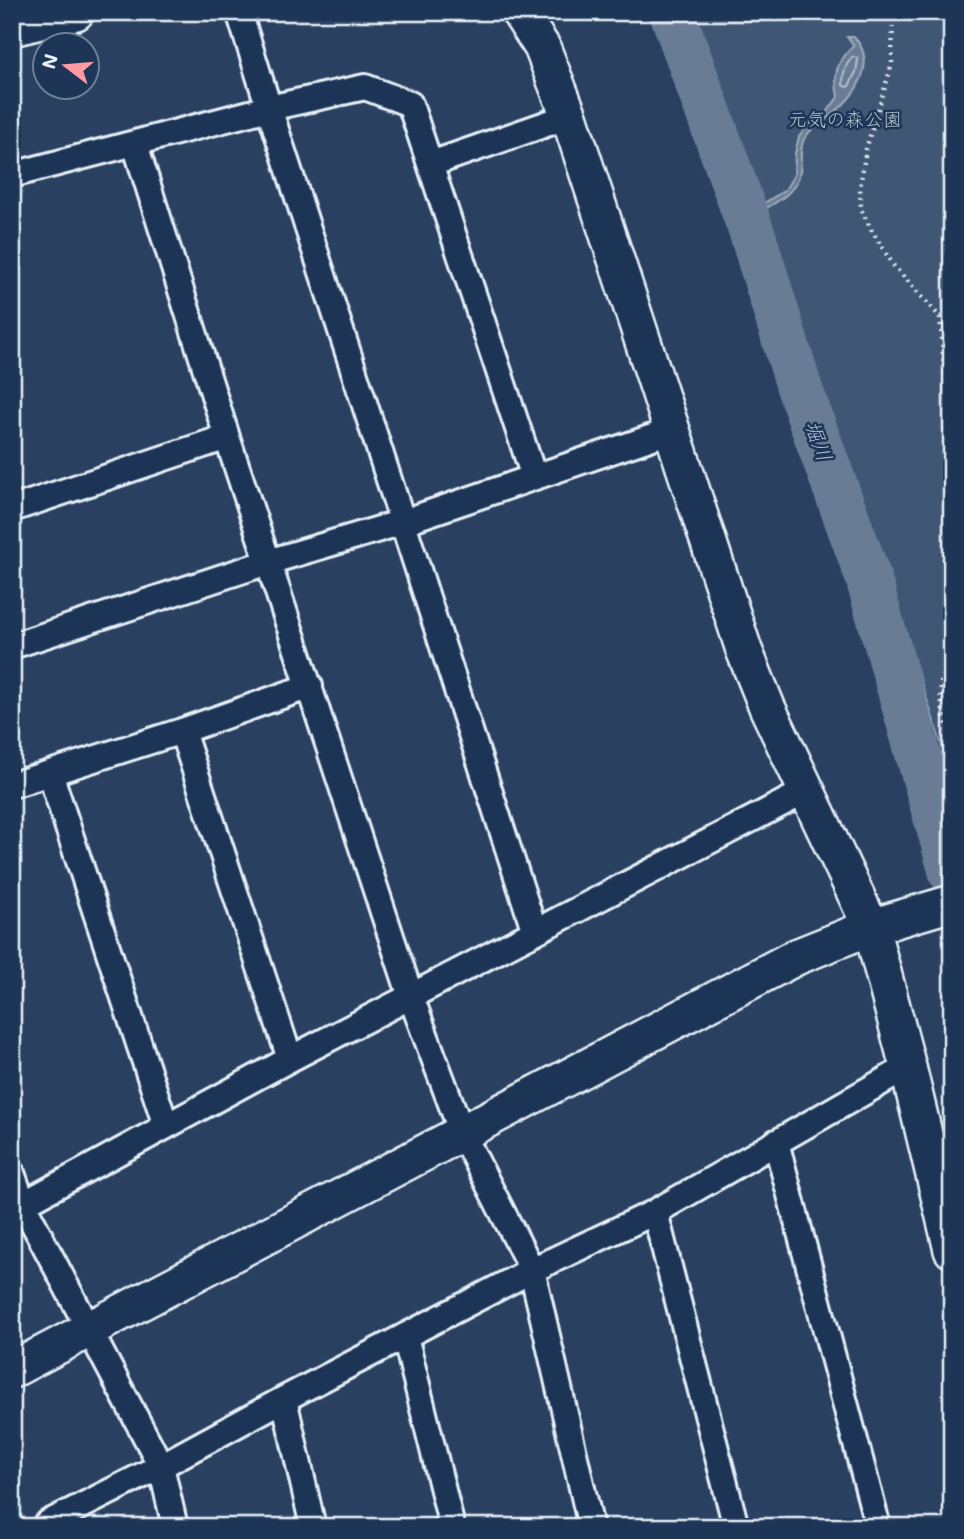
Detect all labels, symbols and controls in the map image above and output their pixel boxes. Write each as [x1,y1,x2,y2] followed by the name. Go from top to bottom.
[32,32,102,102] north arrow
[35,51,63,72] text: N
[788,106,902,131] park label: 元気の森公園
[800,416,839,465] water label: 堀川

